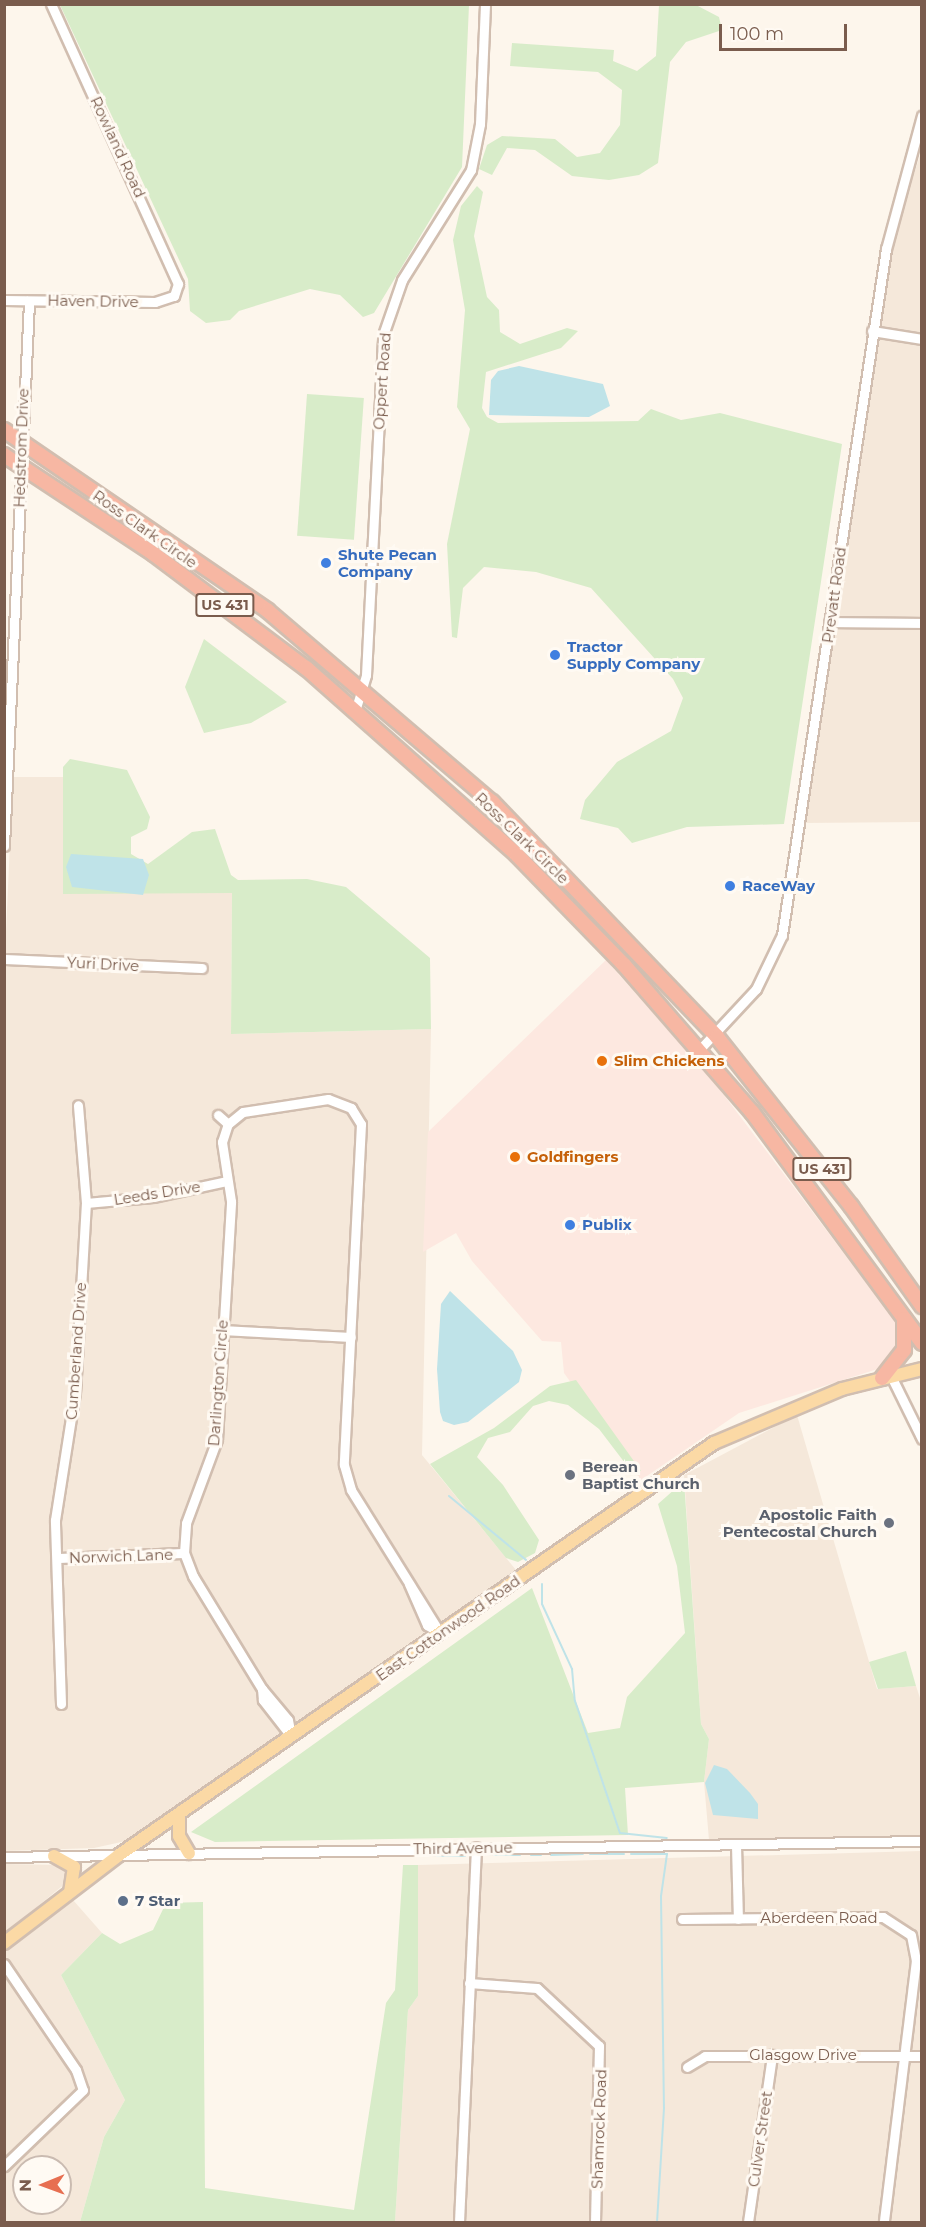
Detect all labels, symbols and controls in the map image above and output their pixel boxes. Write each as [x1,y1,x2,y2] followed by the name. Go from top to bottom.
[722,12,850,50] scale bar
[730,23,784,45] text: 100 m
[87,94,149,200] street label: Rowland Road
[47,291,139,311] street label: Haven Drive
[370,332,394,430] street label: Oppert Road
[10,388,32,508] street label: Hedstrom Drive
[89,486,201,572] street label: Ross Clark Circle
[338,545,437,580] place label: Shute Pecan Company
[818,546,850,644] street label: Prevatt Road
[319,556,333,570] marker: Shute Pecan Company
[195,594,255,616] road number: US 431
[567,637,700,672] place label: Tractor Supply Company
[548,648,562,662] marker: Tractor Supply Company
[471,789,573,887] street label: Ross Clark Circle
[742,877,815,895] place label: RaceWay
[723,879,737,893] marker: RaceWay
[66,953,140,975] street label: Yuri Drive
[614,1052,724,1070] place label: Slim Chickens
[595,1054,609,1068] marker: Slim Chickens
[527,1148,618,1166] place label: Goldfingers
[508,1150,522,1164] marker: Goldfingers
[792,1158,852,1180] road number: US 431
[112,1177,202,1209] street label: Leeds Drive
[582,1216,632,1234] place label: Publix
[563,1218,577,1232] marker: Publix
[62,1282,90,1420] street label: Cumberland Drive
[205,1319,231,1447] street label: Darlington Circle
[582,1457,700,1492] place label: Berean Baptist Church
[563,1468,577,1482] marker: Berean Baptist Church
[723,1505,877,1540] place label: Apostolic Faith Pentecostal Church
[882,1516,896,1530] marker: Apostolic Faith Pentecostal Church
[69,1545,173,1567] street label: Norwich Lane
[372,1571,524,1685] street label: East Cottonwood Road
[413,1838,513,1858] street label: Third Avenue
[135,1892,180,1910] place label: 7 Star
[116,1894,130,1908] marker: 7 Star
[760,1909,878,1927] street label: Aberdeen Road
[749,2046,857,2064] street label: Glasgow Drive
[588,2069,610,2189] street label: Shamrock Road
[744,2090,776,2188] street label: Culver Street
[12,2155,72,2215] north arrow
[16,2179,35,2192] text: N

